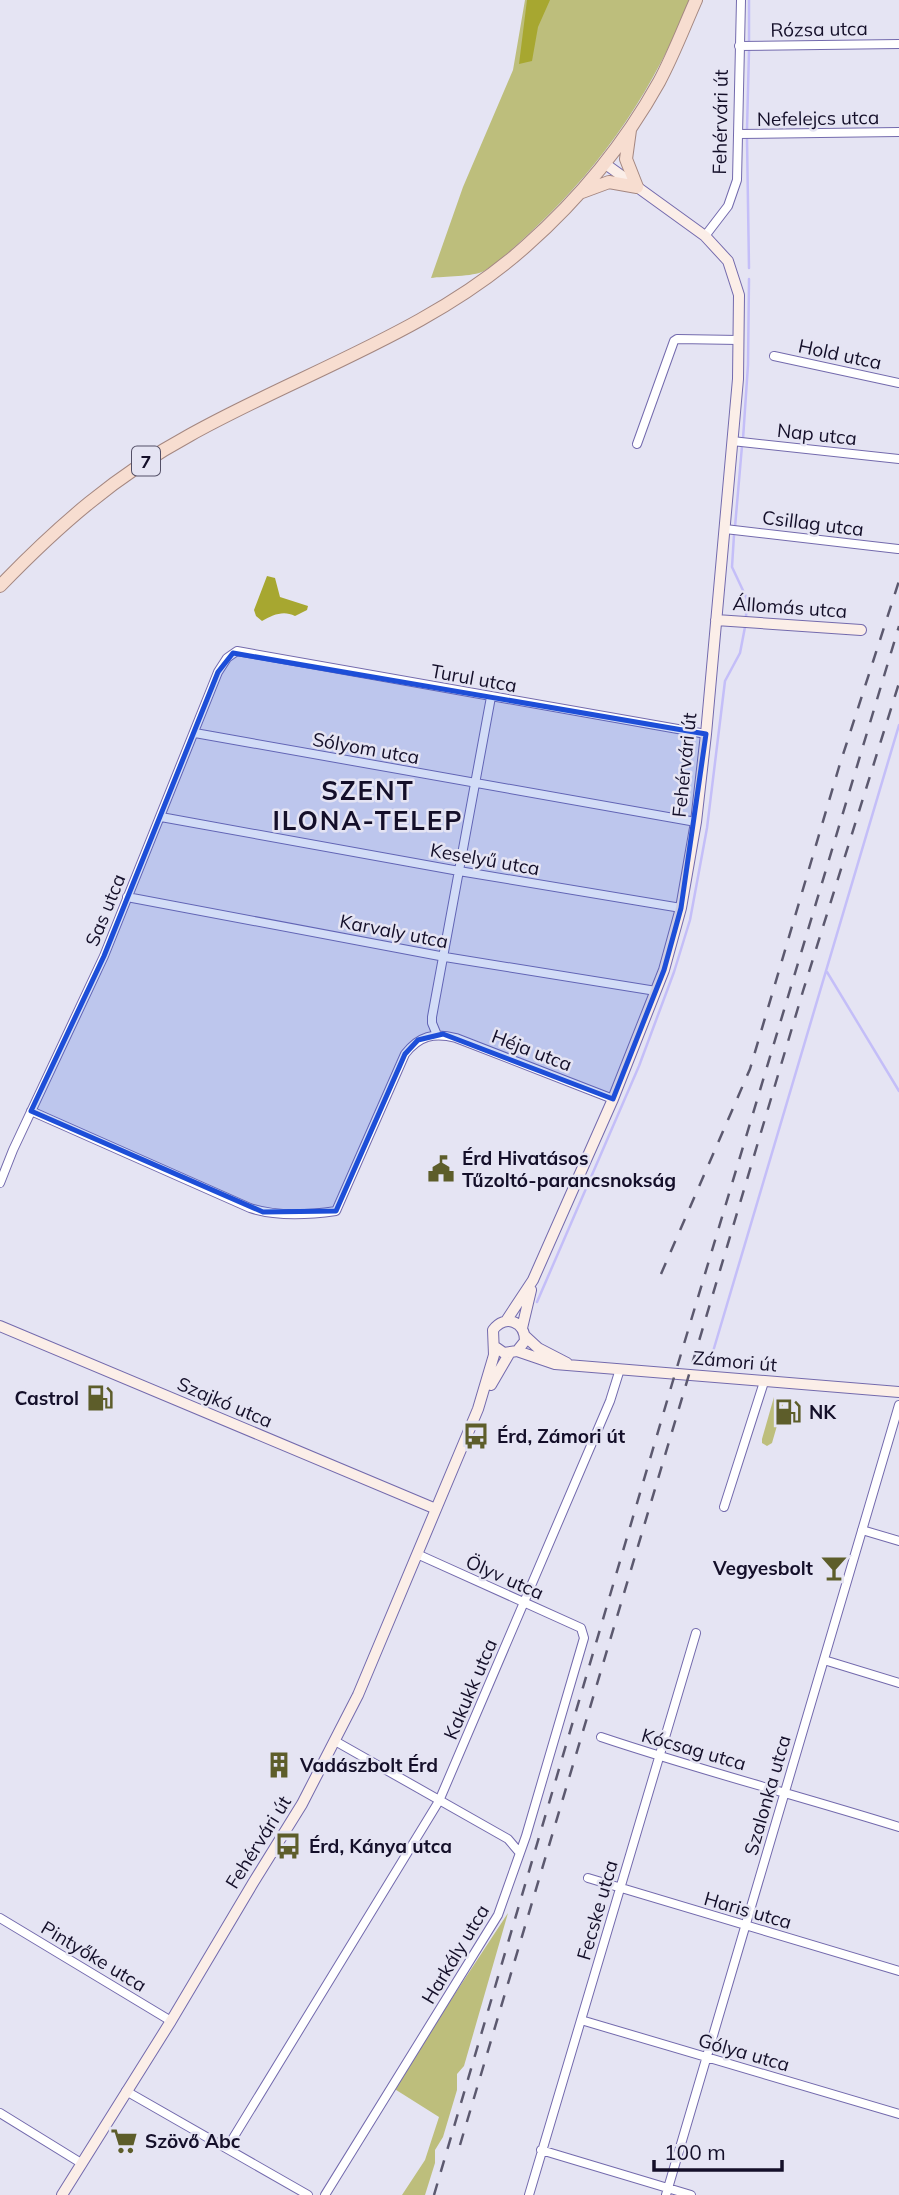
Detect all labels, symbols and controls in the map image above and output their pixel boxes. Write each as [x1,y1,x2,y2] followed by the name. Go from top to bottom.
[770,16,868,42] street label: Rózsa utca
[707,69,733,175] street label: Fehérvári út
[757,105,879,131] street label: Nefelejcs utca
[796,333,884,375] street label: Hold utca
[776,418,858,450] street label: Nap utca
[132,447,160,476] road number: 7
[761,505,865,541] street label: Csillag utca
[732,591,848,623] street label: Állomás utca
[429,659,519,697] street label: Turul utca
[667,711,701,819] street label: Fehérvári út
[311,727,421,769] street label: Sólyom utca
[272,774,464,837] district label: SZENT ILONA-TELEP
[428,838,542,880] street label: Keselyű utca
[80,870,130,950] street label: Sas utca
[338,909,450,953] street label: Karvaly utca
[488,1024,576,1076] street label: Héja utca
[462,1146,676,1192] place label: Érd Hivatásos Tűzoltó-parancsnokság
[426,1154,456,1184] public building icon: Érd Hivatásos Tűzoltó-parancsnokság
[692,1345,778,1377] street label: Zámori út
[174,1371,276,1433] street label: Szajkó utca
[85,1383,115,1413] fuel station icon: Castrol
[14,1386,79,1410] place label: Castrol
[773,1397,803,1427] fuel station icon: NK
[809,1400,837,1424] place label: NK
[461,1421,491,1451] bus stop icon: Érd, Zámori út
[497,1424,625,1448] place label: Érd, Zámori út
[462,1549,548,1605] street label: Ölyv utca
[819,1553,849,1583] bar icon: Vegyesbolt
[712,1556,813,1580] place label: Vegyesbolt
[438,1635,502,1743] street label: Kakukk utca
[639,1723,749,1775] street label: Kócsag utca
[738,1732,796,1858] street label: Szalonka utca
[264,1750,294,1780] building icon: Vadászbolt Érd
[299,1753,438,1777] place label: Vadászbolt Érd
[220,1791,296,1893] street label: Fehérvári út
[273,1831,303,1861] bus stop icon: Érd, Kánya utca
[309,1834,452,1858] place label: Érd, Kánya utca
[571,1857,623,1963] street label: Fecske utca
[701,1886,795,1934] street label: Haris utca
[416,1900,494,2008] street label: Harkály utca
[37,1915,151,1997] street label: Pintyőke utca
[696,2028,792,2076] street label: Gólya utca
[109,2126,139,2156] supermarket icon: Szövő Abc
[654,2128,782,2172] scale bar
[145,2129,241,2153] place label: Szövő Abc
[664,2139,726,2165] text: 100 m

